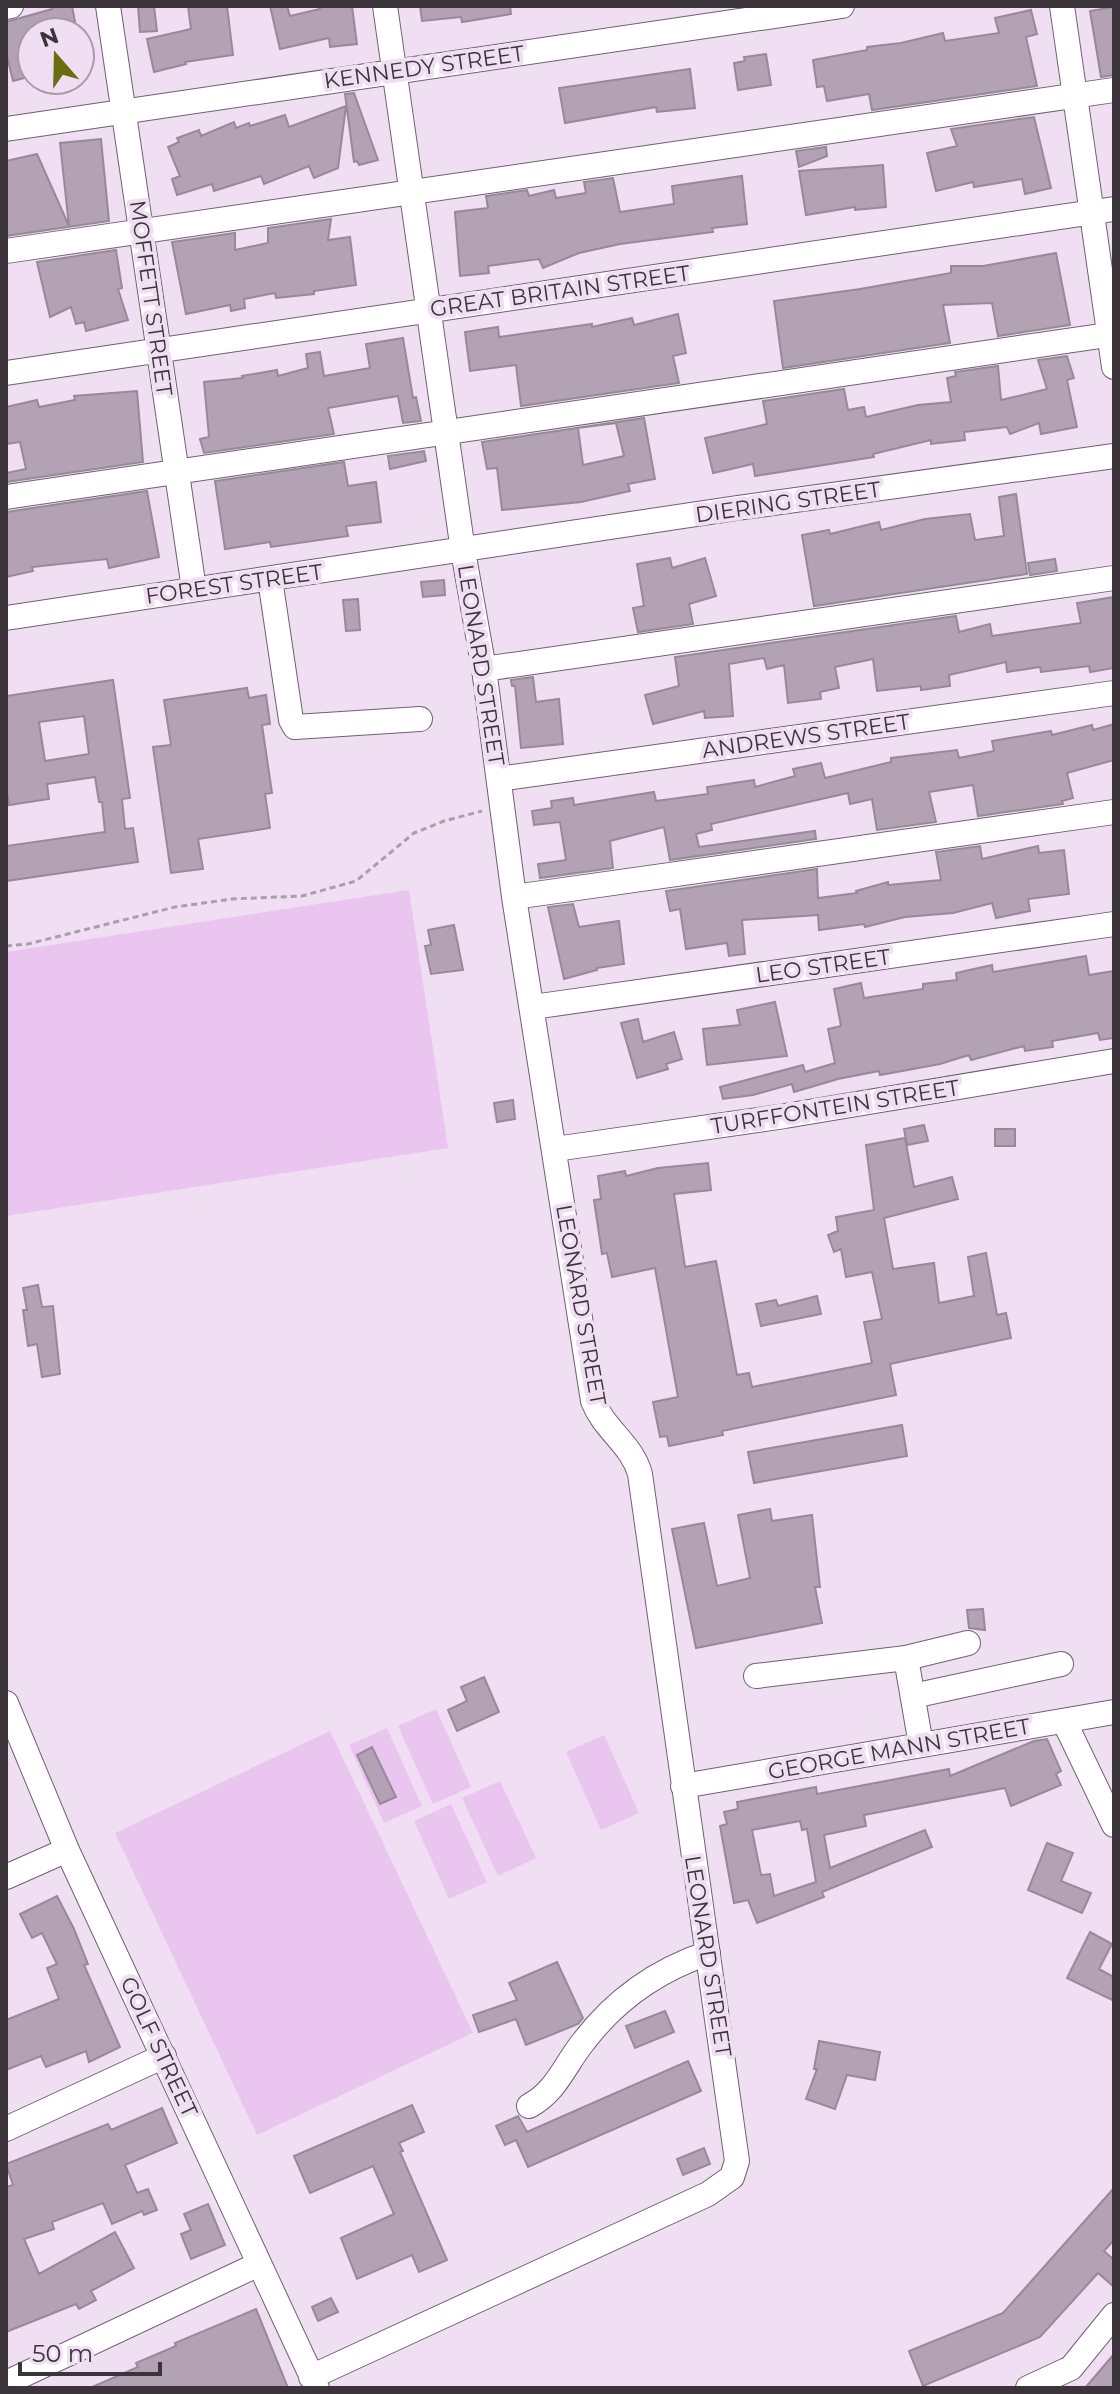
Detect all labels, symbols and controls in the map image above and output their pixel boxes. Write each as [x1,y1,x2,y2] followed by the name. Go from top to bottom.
[16,16,96,96] north arrow
[36,22,62,53] text: N
[322,40,526,94] street label: KENNEDY STREET
[124,198,178,398] street label: MOFFETT STREET
[428,259,692,323] street label: GREAT BRITAIN STREET
[694,476,883,528] street label: DIERING STREET
[144,558,325,610] street label: FOREST STREET
[452,562,510,768] street label: LEONARD STREET
[700,708,912,764] street label: ANDREWS STREET
[754,943,892,989] street label: LEO STREET
[709,1074,962,1140] street label: TURFFONTEIN STREET
[550,1202,612,1408] street label: LEONARD STREET
[766,1713,1033,1785] street label: GEORGE MANN STREET
[679,1853,737,2059] street label: LEONARD STREET
[115,1972,204,2122] street label: GOLF STREET
[20,2326,160,2376] scale bar
[32,2339,93,2368] text: 50 m

